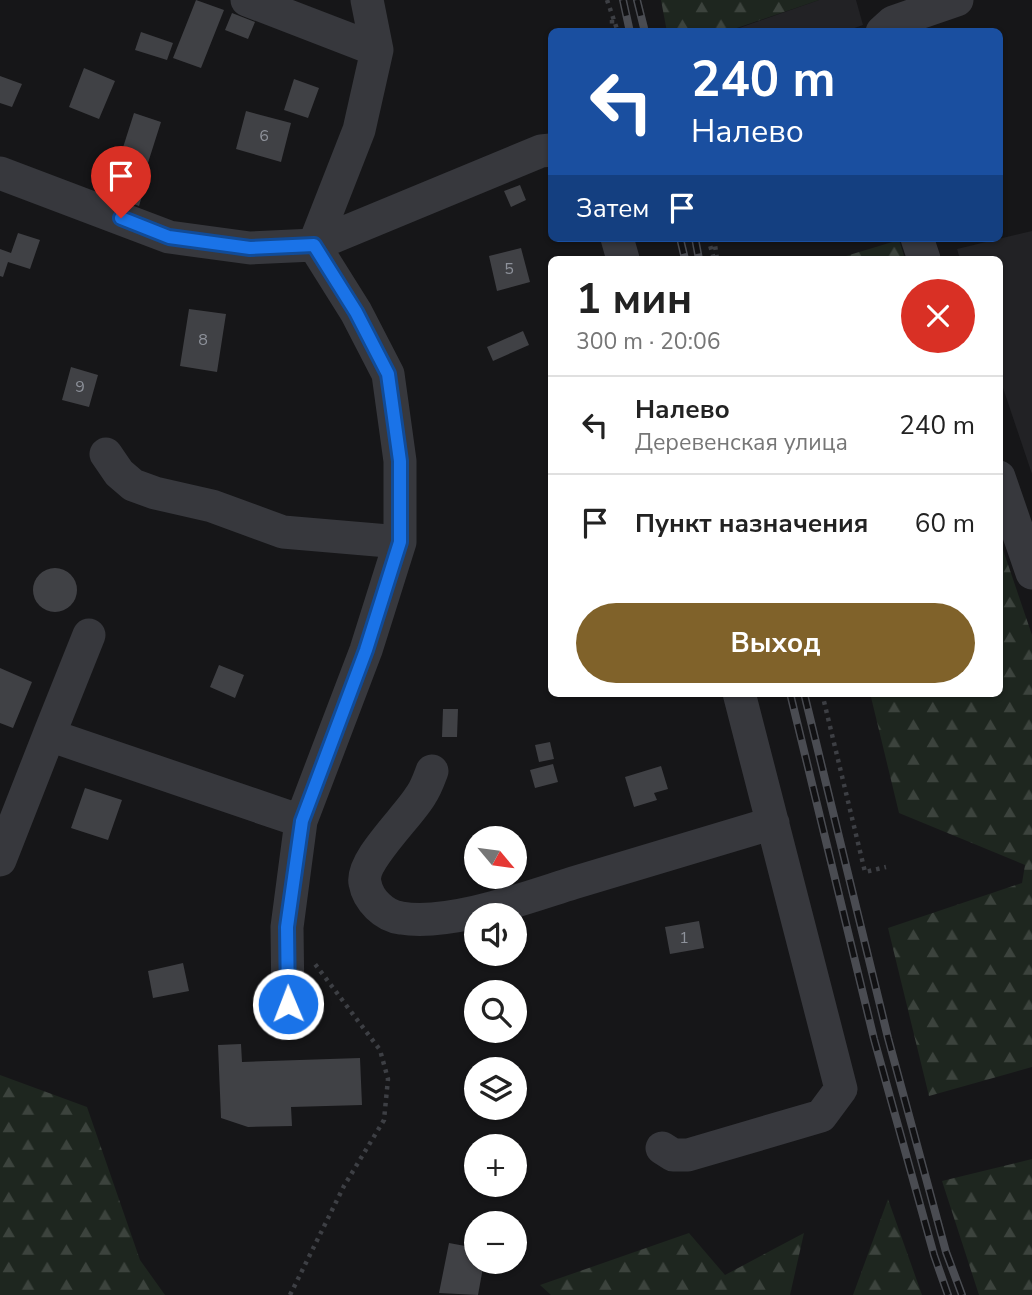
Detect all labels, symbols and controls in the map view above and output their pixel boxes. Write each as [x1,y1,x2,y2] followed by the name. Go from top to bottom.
[691,46,835,113] text: 240 m
[576,56,667,147] icon: left
[691,110,804,153] text: Налево
[259,125,269,147] house number: 6
[91,146,151,218] pin
[102,157,140,195] icon: arrive
[663,189,701,227] icon: arrive
[576,191,649,226] text: Затем
[504,258,514,280] house number: 5
[576,271,692,328] text: 1 мин
[901,279,975,353] button: close
[576,326,721,357] text: 300 m · 20:06
[198,329,208,351] house number: 8
[75,376,85,398] house number: 9
[635,392,730,427] text: Налево
[576,406,614,444] icon: left
[899,408,975,443] text: 240 m
[635,427,848,458] text: Деревенская улица
[576,504,614,542] icon: arrive
[635,506,868,541] text: Пункт назначения
[915,506,975,541] text: 60 m
[576,603,975,683] button: Выход
[464,826,527,889] north arrow
[464,826,527,1274] map controls
[464,903,527,966] button: sound
[679,927,689,949] house number: 1
[251,967,325,1041] position arrow
[464,980,527,1043] button: search
[464,1057,527,1120] button: layers
[464,1134,527,1197] button: +
[464,1211,527,1274] button: −

